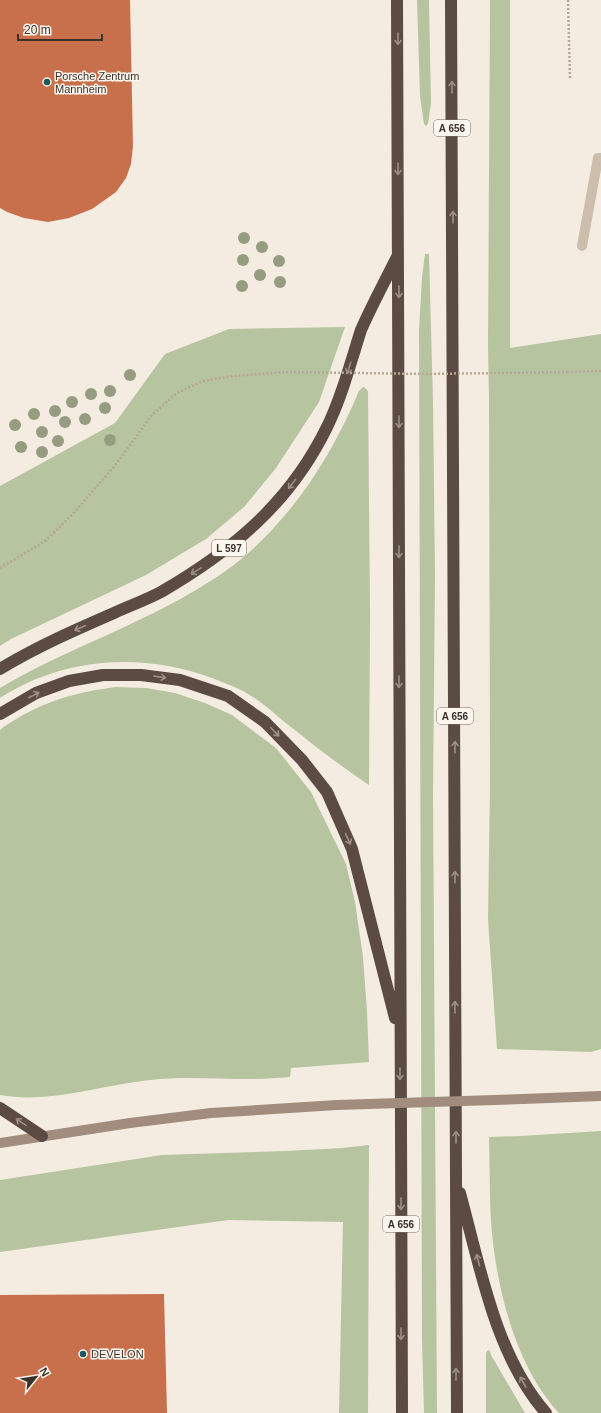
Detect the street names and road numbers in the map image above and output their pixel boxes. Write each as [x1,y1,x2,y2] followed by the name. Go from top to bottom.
[434,120,470,136] road number: A 656
[212,540,246,556] road number: L 597
[437,708,473,724] road number: A 656
[383,1216,419,1232] road number: A 656

